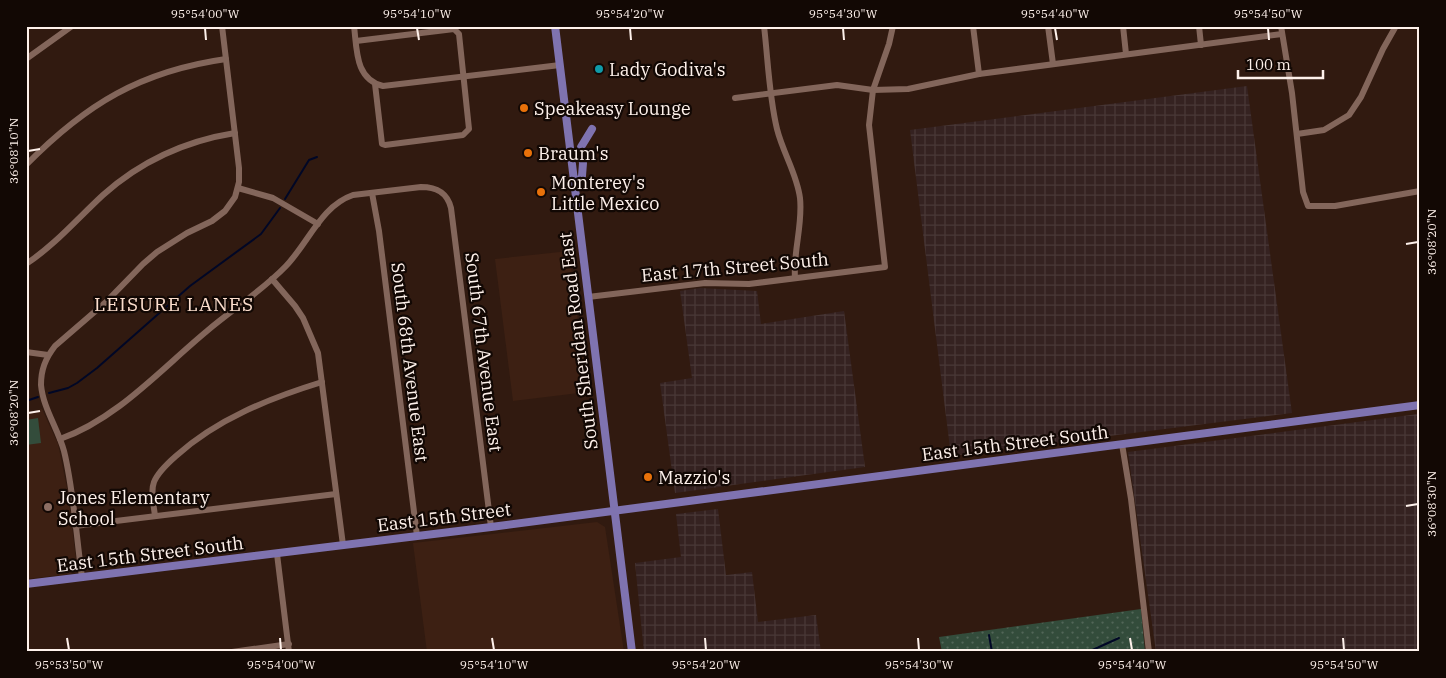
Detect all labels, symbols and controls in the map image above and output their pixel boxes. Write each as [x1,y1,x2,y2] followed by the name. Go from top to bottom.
[171,6,240,21] text: 95°54'00"W
[383,6,452,21] text: 95°54'10"W
[596,6,665,21] text: 95°54'20"W
[809,6,878,21] text: 95°54'30"W
[1021,6,1090,21] text: 95°54'40"W
[1234,6,1303,21] text: 95°54'50"W
[1238,48,1324,80] scale bar
[1246,55,1291,74] text: 100 m
[609,58,726,81] place label: Lady Godiva's
[593,63,605,75] marker: Lady Godiva's
[534,97,691,120] place label: Speakeasy Lounge
[518,102,530,114] marker: Speakeasy Lounge
[6,118,21,184] text: 36°08'10"N
[538,142,608,165] place label: Braum's
[522,147,534,159] marker: Braum's
[551,171,659,215] place label: Monterey's Little Mexico
[535,186,547,198] marker: Monterey's Little Mexico
[1424,209,1439,275] text: 36°08'20"N
[553,231,603,451] street label: South Sheridan Road East
[640,247,830,287] street label: East 17th Street South
[460,251,508,453] street label: South 67th Avenue East
[386,261,434,463] street label: South 68th Avenue East
[94,292,254,316] district label: LEISURE LANES
[6,380,21,446] text: 36°08'20"N
[920,420,1110,466] street label: East 15th Street South
[658,466,730,489] place label: Mazzio's
[642,471,654,483] marker: Mazzio's
[1424,471,1439,537] text: 36°08'30"N
[58,486,210,530] place label: Jones Elementary School
[376,497,512,537] street label: East 15th Street
[42,501,54,513] marker: Jones Elementary School
[55,531,245,577] street label: East 15th Street South
[35,657,104,672] text: 95°53'50"W
[247,657,316,672] text: 95°54'00"W
[460,657,529,672] text: 95°54'10"W
[672,657,741,672] text: 95°54'20"W
[885,657,954,672] text: 95°54'30"W
[1098,657,1167,672] text: 95°54'40"W
[1310,657,1379,672] text: 95°54'50"W

